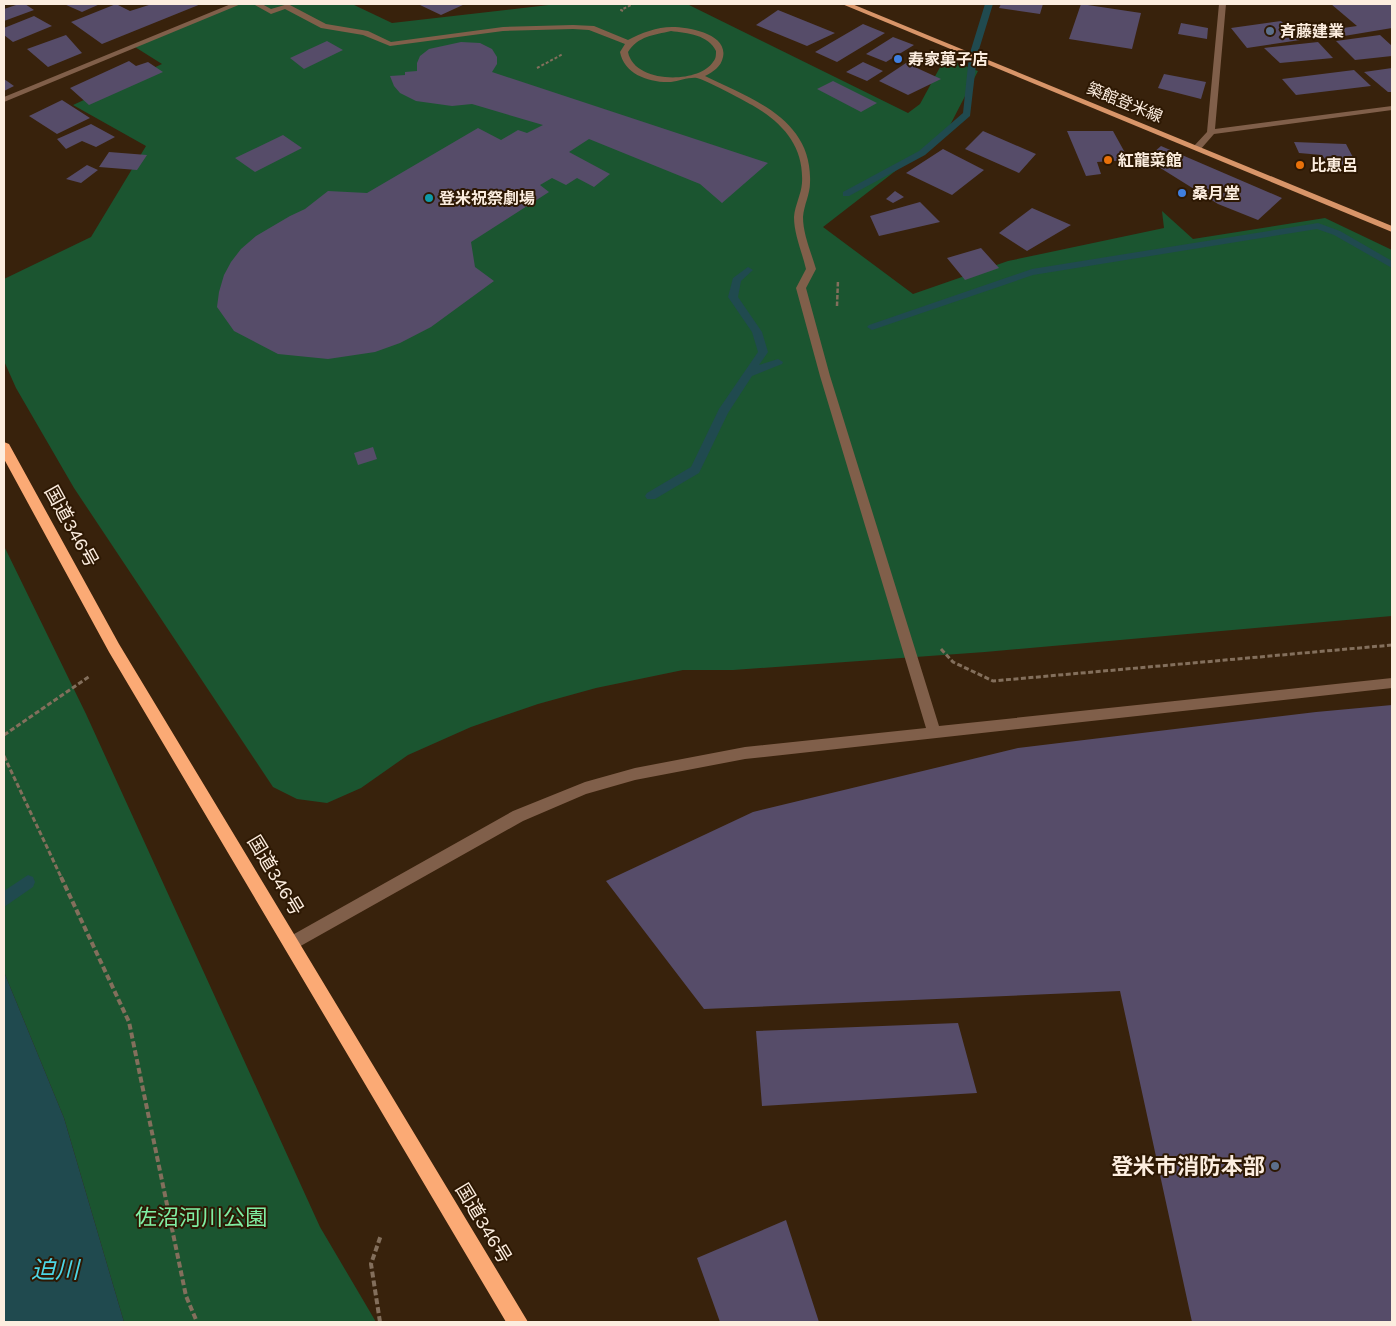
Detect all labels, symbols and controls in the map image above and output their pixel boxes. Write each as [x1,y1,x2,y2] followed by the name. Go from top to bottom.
[1280,22,1344,41] place label: 斉藤建業
[1264,25,1276,37] marker: 斉藤建業
[908,50,988,69] place label: 寿家菓子店
[892,53,904,65] marker: 寿家菓子店
[1084,79,1165,126] street label: 築館登米線
[1118,151,1182,170] place label: 紅龍菜館
[1102,154,1114,166] marker: 紅龍菜館
[1310,156,1358,175] place label: 比恵呂
[1294,159,1306,171] marker: 比恵呂
[1192,184,1240,203] place label: 桑月堂
[1176,187,1188,199] marker: 桑月堂
[439,189,535,208] place label: 登米祝祭劇場
[423,192,435,204] marker: 登米祝祭劇場
[40,482,102,571] street label: 国道346号
[243,831,308,920] street label: 国道346号
[1111,1154,1265,1180] place label: 登米市消防本部
[1269,1160,1281,1172] marker: 登米市消防本部
[451,1179,516,1268] street label: 国道346号
[135,1205,267,1231] park label: 佐沼河川公園
[31,1256,82,1284] water label: 迫川

